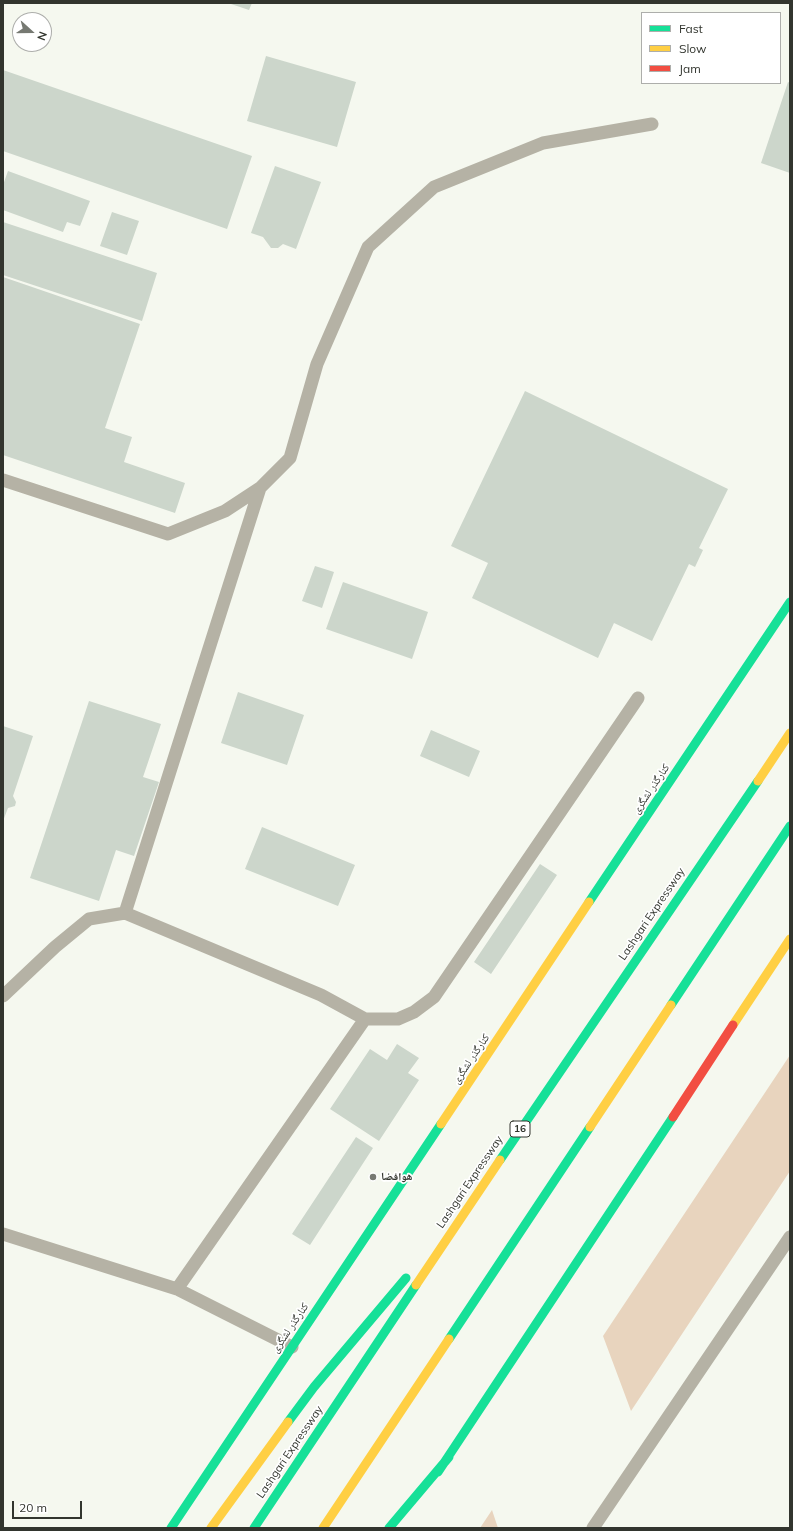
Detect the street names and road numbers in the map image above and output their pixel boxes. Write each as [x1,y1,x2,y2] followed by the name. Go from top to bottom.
[629,761,673,817] street label: کنارگذر لشگری
[616,865,688,963] street label: Lashgari Expressway
[449,1031,493,1087] street label: کنارگذر لشگری
[510,1121,530,1137] road number: 16
[434,1133,506,1231] street label: Lashgari Expressway
[268,1300,312,1356] street label: کنارگذر لشگری
[254,1403,326,1501] street label: Lashgari Expressway

